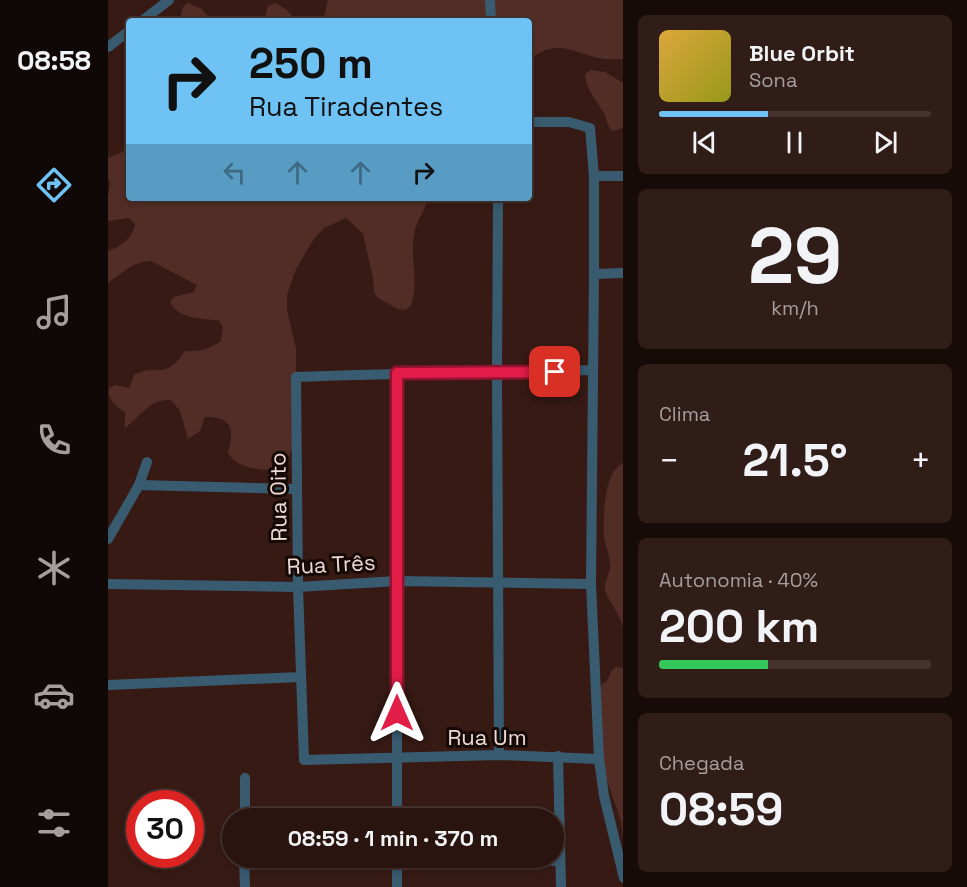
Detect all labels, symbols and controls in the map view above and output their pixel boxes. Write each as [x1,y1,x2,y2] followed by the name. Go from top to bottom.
[249,37,373,90] text: 250 m
[749,39,855,67] text: Blue Orbit
[150,42,228,120] icon: right
[17,43,91,78] text: 08:58
[749,67,797,93] text: Sona
[249,89,443,124] text: Rua Tiradentes
[688,126,721,159] icon: previous
[778,126,811,159] icon: pause
[869,126,902,159] icon: next
[218,156,251,189] icon: left
[281,156,314,189] icon: ahead
[344,156,377,189] icon: ahead
[407,156,440,189] icon: right
[33,164,75,206] icon: directions
[748,206,842,306] text: 29
[33,291,75,333] icon: music
[771,295,819,321] text: km/h
[529,346,580,397] pin
[538,355,571,388] icon: arrive
[659,401,710,427] text: Clima
[33,419,75,461] icon: phone
[742,432,848,489] text: 21.5°
[659,440,679,482] text: −
[911,440,931,482] text: +
[263,452,293,542] street label: Rua Oito
[33,547,75,589] icon: climate
[286,548,376,580] street label: Rua Três
[659,567,818,593] text: Autonomia · 40%
[659,598,819,655] text: 200 km
[33,674,75,716] icon: car
[365,681,429,745] position arrow
[447,723,527,751] street label: Rua Um
[659,750,744,776] text: Chegada
[659,781,783,838] text: 08:59
[126,790,204,868] speed limit sign: 30
[33,802,75,844] icon: filters
[288,824,498,852] text: 08:59 · 1 min · 370 m

